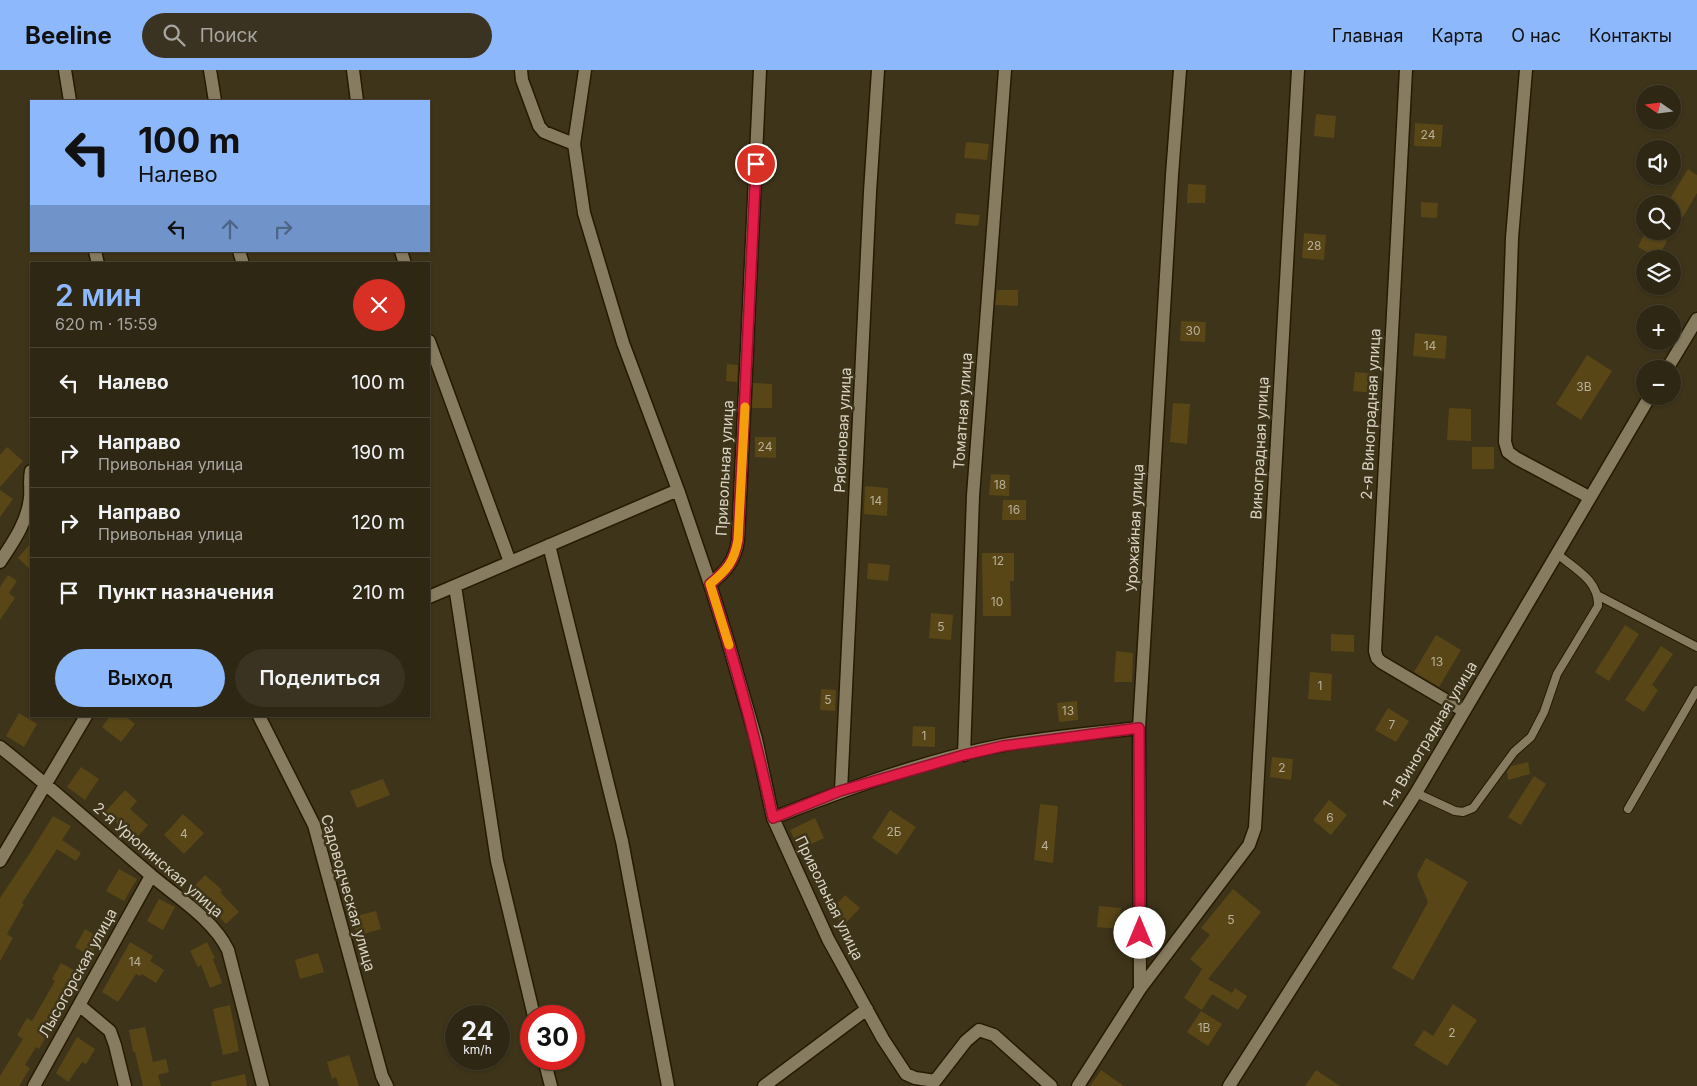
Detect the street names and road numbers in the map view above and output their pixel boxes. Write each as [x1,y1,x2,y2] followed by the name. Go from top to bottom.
[1357,328,1384,500] street label: 2-я Виноградная улица
[949,352,976,470] street label: Томатная улица
[830,367,855,493] street label: Рябиновая улица
[1246,376,1273,520] street label: Виноградная улица
[711,399,738,536] street label: Привольная улица
[1122,463,1147,593] street label: Урожайная улица
[1378,658,1481,812] street label: 1-я Виноградная улица
[89,798,227,921] street label: 2-я Урюпинская улица
[317,812,380,974] street label: Садоводческая улица
[791,832,868,963] street label: Привольная улица
[34,905,121,1041] street label: Лысогорская улица

